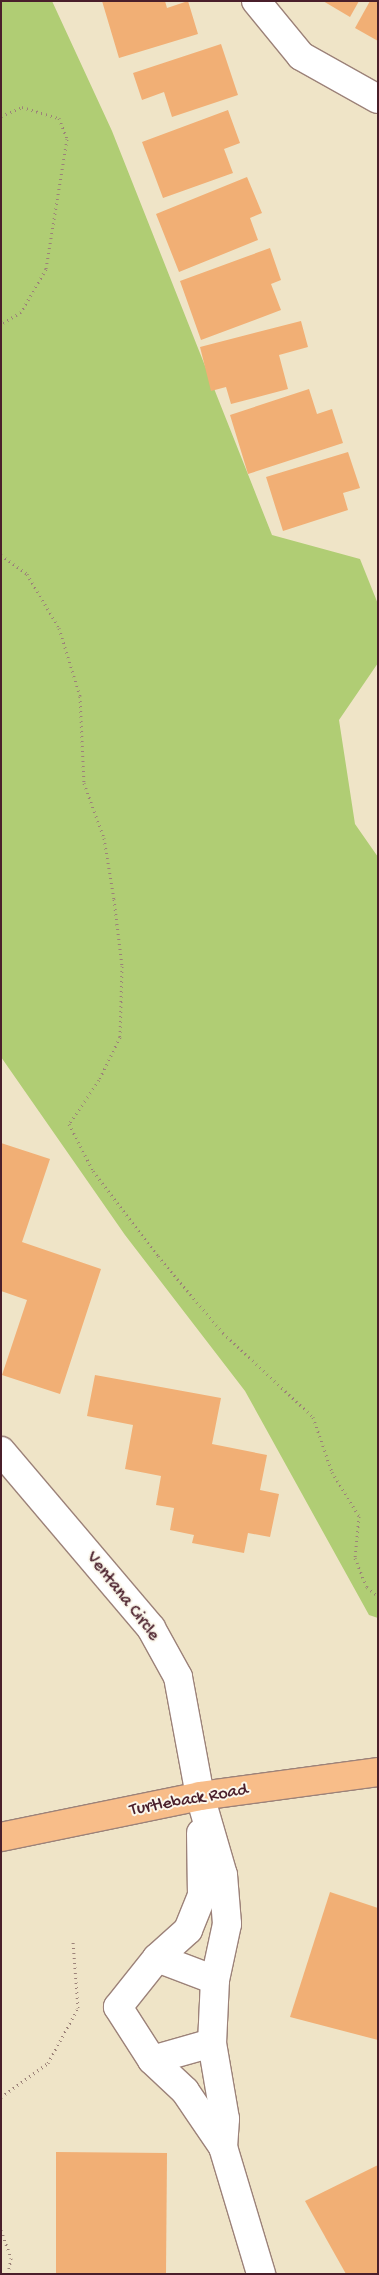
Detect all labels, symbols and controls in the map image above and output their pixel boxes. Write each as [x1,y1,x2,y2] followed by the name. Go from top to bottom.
[80,1548,164,1646] street label: Ventana Circle
[128,1780,250,1822] street label: Turtleback Road

